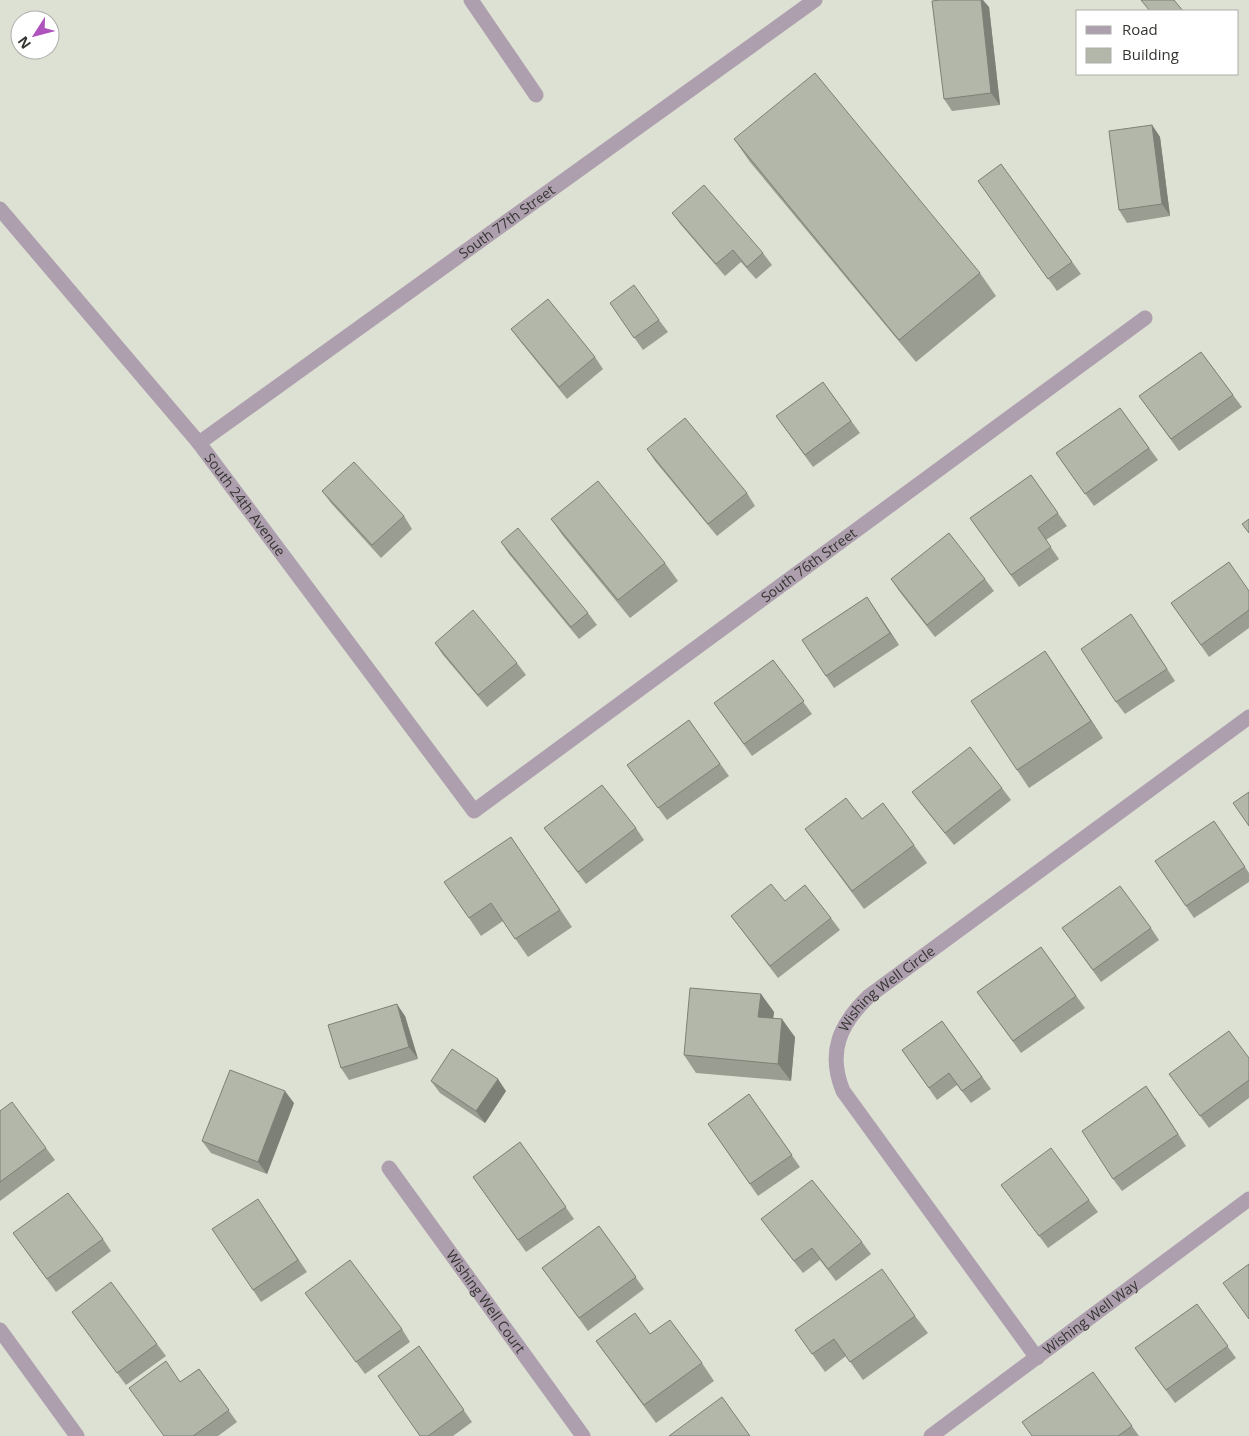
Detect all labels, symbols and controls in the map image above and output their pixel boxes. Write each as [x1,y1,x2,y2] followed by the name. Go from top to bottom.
[10,10,60,60] north arrow
[1076,10,1239,75] legend
[1122,19,1158,39] text: Road
[13,33,35,53] text: N
[1122,44,1179,64] text: Building
[454,180,558,262] street label: South 77th Street
[201,449,290,560] street label: South 24th Avenue
[757,523,860,606] street label: South 76th Street
[834,941,938,1035] street label: Wishing Well Circle
[442,1246,530,1357] street label: Wishing Well Court
[1039,1274,1143,1358] street label: Wishing Well Way

